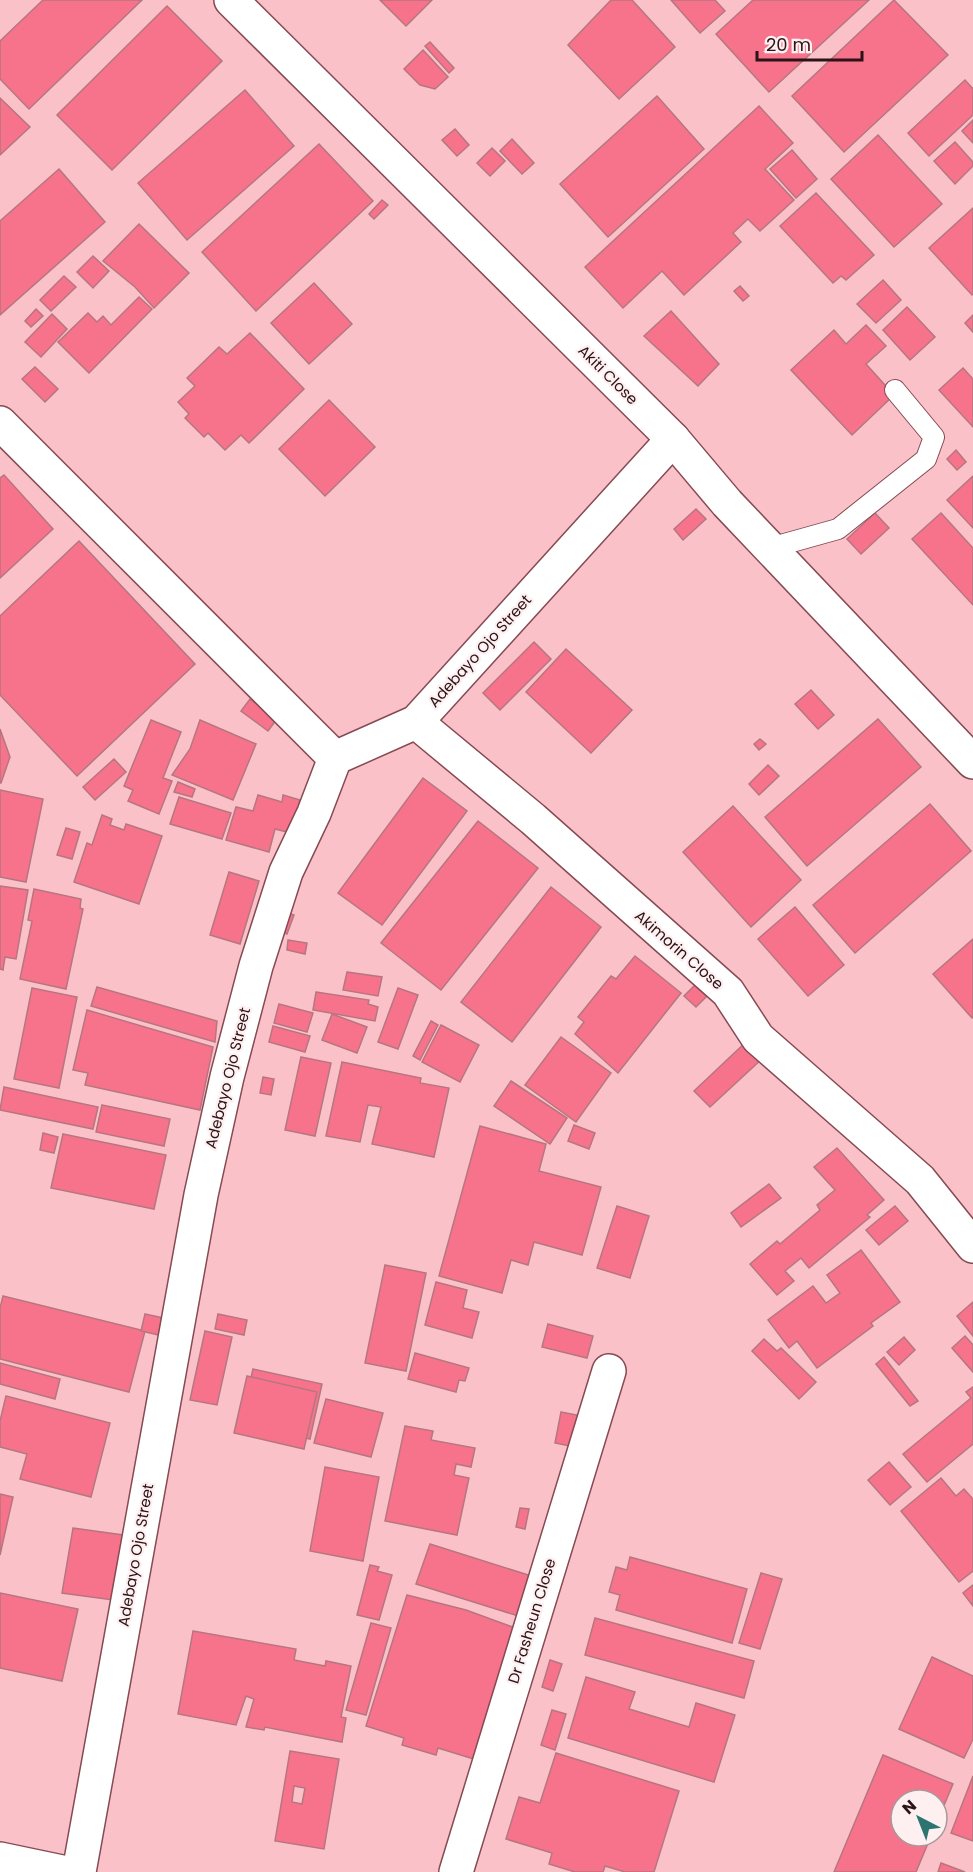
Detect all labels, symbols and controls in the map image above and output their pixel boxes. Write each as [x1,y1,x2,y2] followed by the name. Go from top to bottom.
[757,24,862,62] scale bar
[766,32,811,57] text: 20 m
[574,340,643,409] street label: Akiti Close
[423,590,536,712] street label: Adebayo Ojo Street
[630,905,728,994] street label: Akimorin Close
[200,1005,255,1151] street label: Adebayo Ojo Street
[113,1482,158,1628] street label: Adebayo Ojo Street
[502,1556,561,1686] street label: Dr Fasheun Close
[889,1788,949,1848] north arrow
[897,1795,921,1820] text: N

